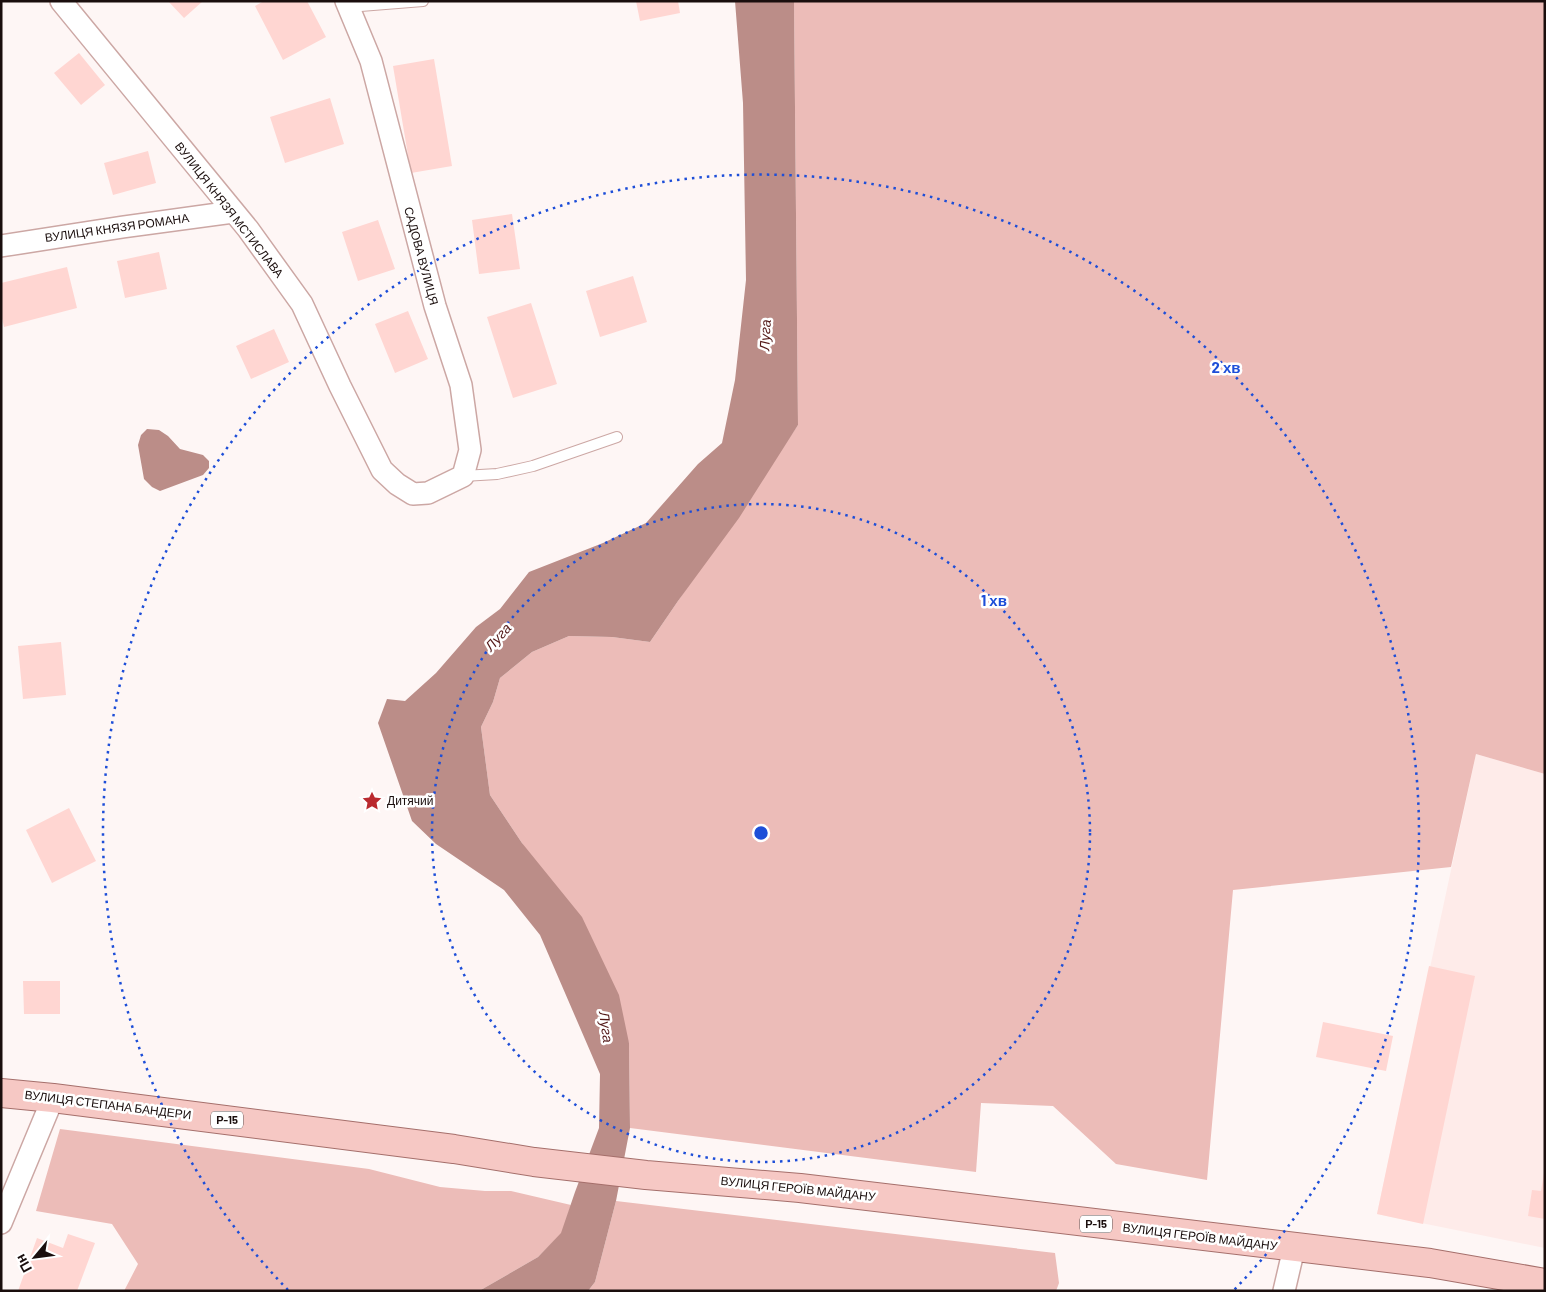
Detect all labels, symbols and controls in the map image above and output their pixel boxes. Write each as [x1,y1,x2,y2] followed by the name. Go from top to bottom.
[172,139,287,280] street label: ВУЛИЦЯ КНЯЗЯ МСТИСЛАВА
[401,205,442,307] street label: САДОВА ВУЛИЦЯ
[44,210,190,245] street label: ВУЛИЦЯ КНЯЗЯ РОМАНА
[755,319,774,352] water label: Луга
[1212,358,1240,376] text: 2 хв
[981,591,1007,609] text: 1 хв
[480,619,515,655] water label: Луга
[361,790,383,812] place icon: Дитячий
[387,793,433,808] place label: Дитячий
[752,824,770,842] centre of rings
[596,1009,617,1044] water label: Луга
[24,1087,192,1122] street label: ВУЛИЦЯ СТЕПАНА БАНДЕРИ
[211,1112,243,1128] road number: Р-15
[720,1173,877,1204] street label: ВУЛИЦЯ ГЕРОЇВ МАЙДАНУ
[1080,1216,1112,1232] road number: Р-15
[1122,1220,1279,1253] street label: ВУЛИЦЯ ГЕРОЇВ МАЙДАНУ
[10,1232,60,1282] north arrow
[11,1251,35,1276] text: Пн

